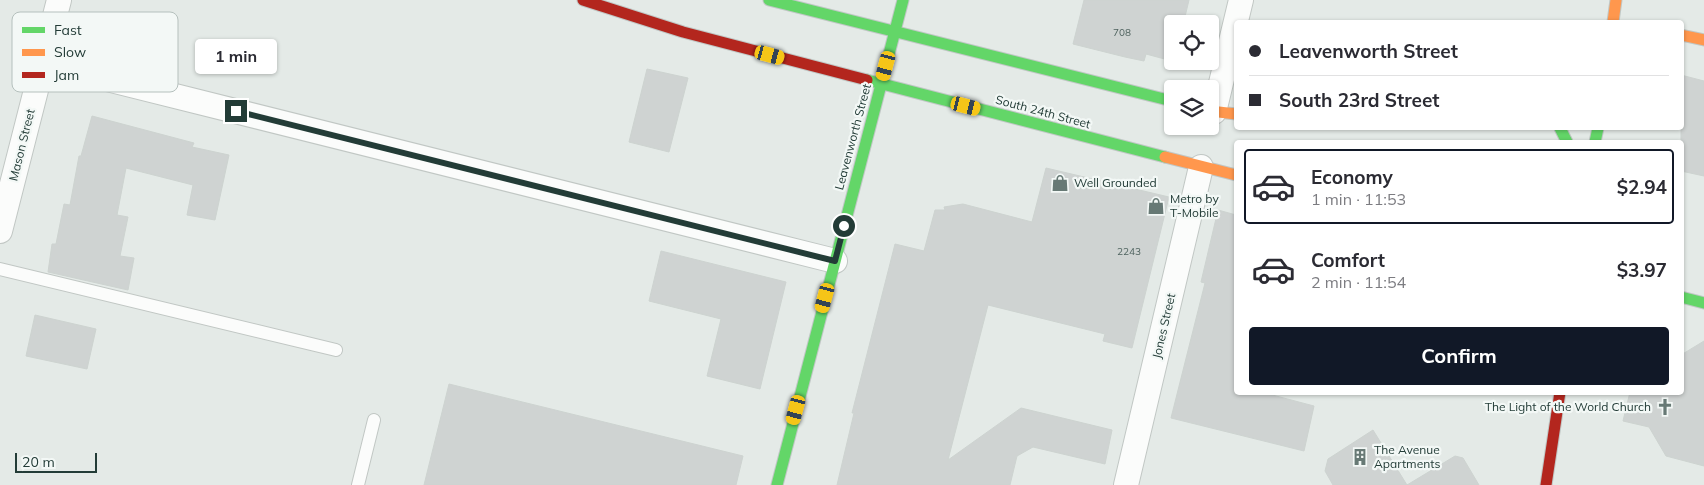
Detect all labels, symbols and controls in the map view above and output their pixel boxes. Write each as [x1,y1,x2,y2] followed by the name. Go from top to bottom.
[12,12,178,92] legend
[1164,15,1219,135] map controls
[1164,15,1219,70] button: locate
[54,21,82,39] text: Fast
[1113,26,1131,39] house number: 708
[195,38,277,74] callout: 1 min
[1279,39,1458,63] text: Leavenworth Street
[54,43,86,61] text: Slow
[753,44,786,66] car
[215,46,257,66] text: 1 min
[874,50,897,82] car
[54,66,79,84] text: Jam
[1164,80,1219,135] button: layers
[831,82,874,192] street label: Leavenworth Street
[1279,88,1439,112] text: South 23rd Street
[994,92,1092,131] street label: South 24th Street
[949,95,982,117] car
[225,100,247,122] route end
[5,107,38,182] street label: Mason Street
[1251,164,1296,209] icon: car
[1311,165,1393,189] text: Economy
[1050,173,1070,193] shop icon: Well Grounded
[1074,175,1157,190] place label: Well Grounded
[1617,175,1667,199] text: $2.94
[1311,189,1406,209] text: 1 min · 11:53
[1170,191,1219,220] place label: Metro by T-Mobile
[1146,196,1166,216] shop icon: Metro by T-Mobile
[833,215,855,237] route start
[1117,245,1141,258] house number: 2243
[1251,247,1296,292] icon: car
[1311,248,1385,272] text: Comfort
[1617,258,1667,282] text: $3.97
[1311,272,1406,292] text: 2 min · 11:54
[813,282,836,314] car
[1149,292,1178,360] street label: Jones Street
[1249,327,1669,385] button: Confirm
[784,394,807,426] car
[1655,397,1675,417] church icon: The Light of the World Church
[1485,399,1651,414] place label: The Light of the World Church
[1374,442,1440,471] place label: The Avenue Apartments
[1350,447,1370,467] building icon: The Avenue Apartments
[15,450,98,473] scale bar
[22,453,55,471] text: 20 m

